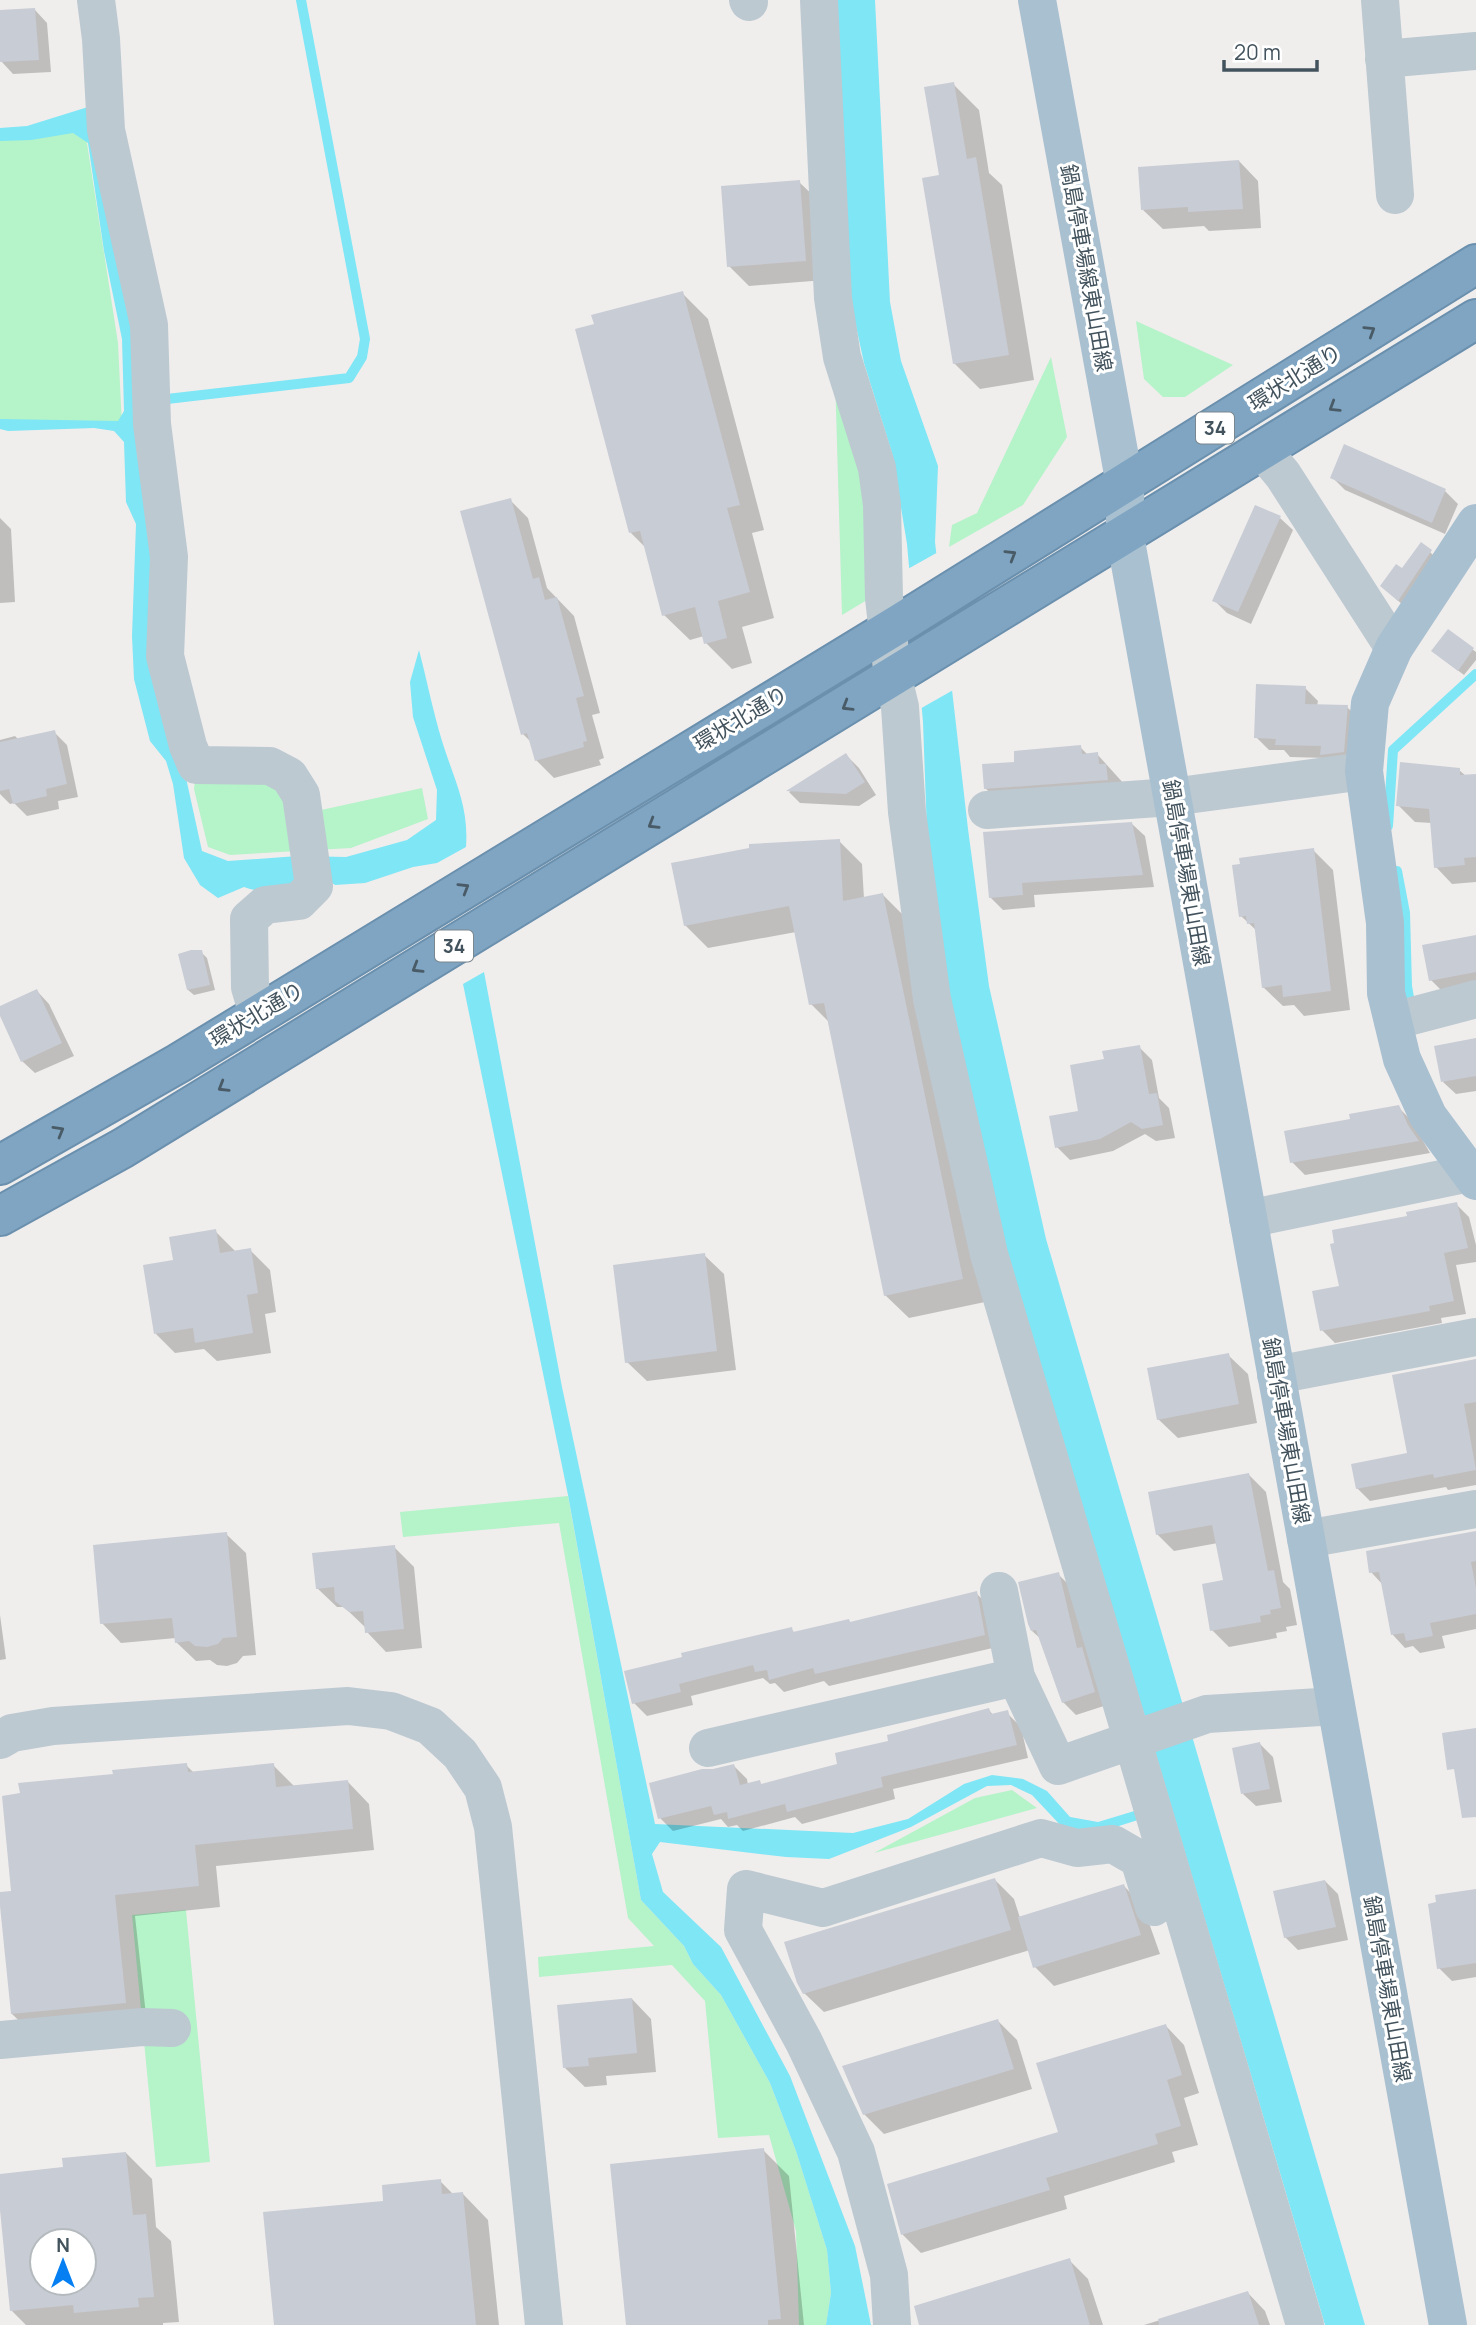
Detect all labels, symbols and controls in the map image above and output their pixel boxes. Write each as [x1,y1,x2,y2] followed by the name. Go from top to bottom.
[1224,28,1317,72] scale bar
[1234,38,1281,66] text: 20 m
[1055,162,1119,374] street label: 鍋島停車場線東山田線
[1362,326,1375,339] one-way arrow
[1243,337,1346,417] street label: 環状北通り
[1329,398,1342,411] one-way arrow
[1196,412,1234,444] road number: 34
[1003,550,1016,563] one-way arrow
[688,679,793,757] street label: 環状北通り
[842,697,855,710] one-way arrow
[1157,777,1217,968] street label: 鍋島停車場東山田線
[648,816,661,829] one-way arrow
[457,884,470,897] one-way arrow
[435,930,473,962] road number: 34
[412,960,425,973] one-way arrow
[204,975,309,1053] street label: 環状北通り
[218,1078,231,1091] one-way arrow
[52,1126,65,1139] one-way arrow
[1257,1335,1317,1526] street label: 鍋島停車場東山田線
[1358,1893,1418,2084] street label: 鍋島停車場東山田線
[28,2227,98,2297] north arrow
[56,2232,70,2258] text: N

